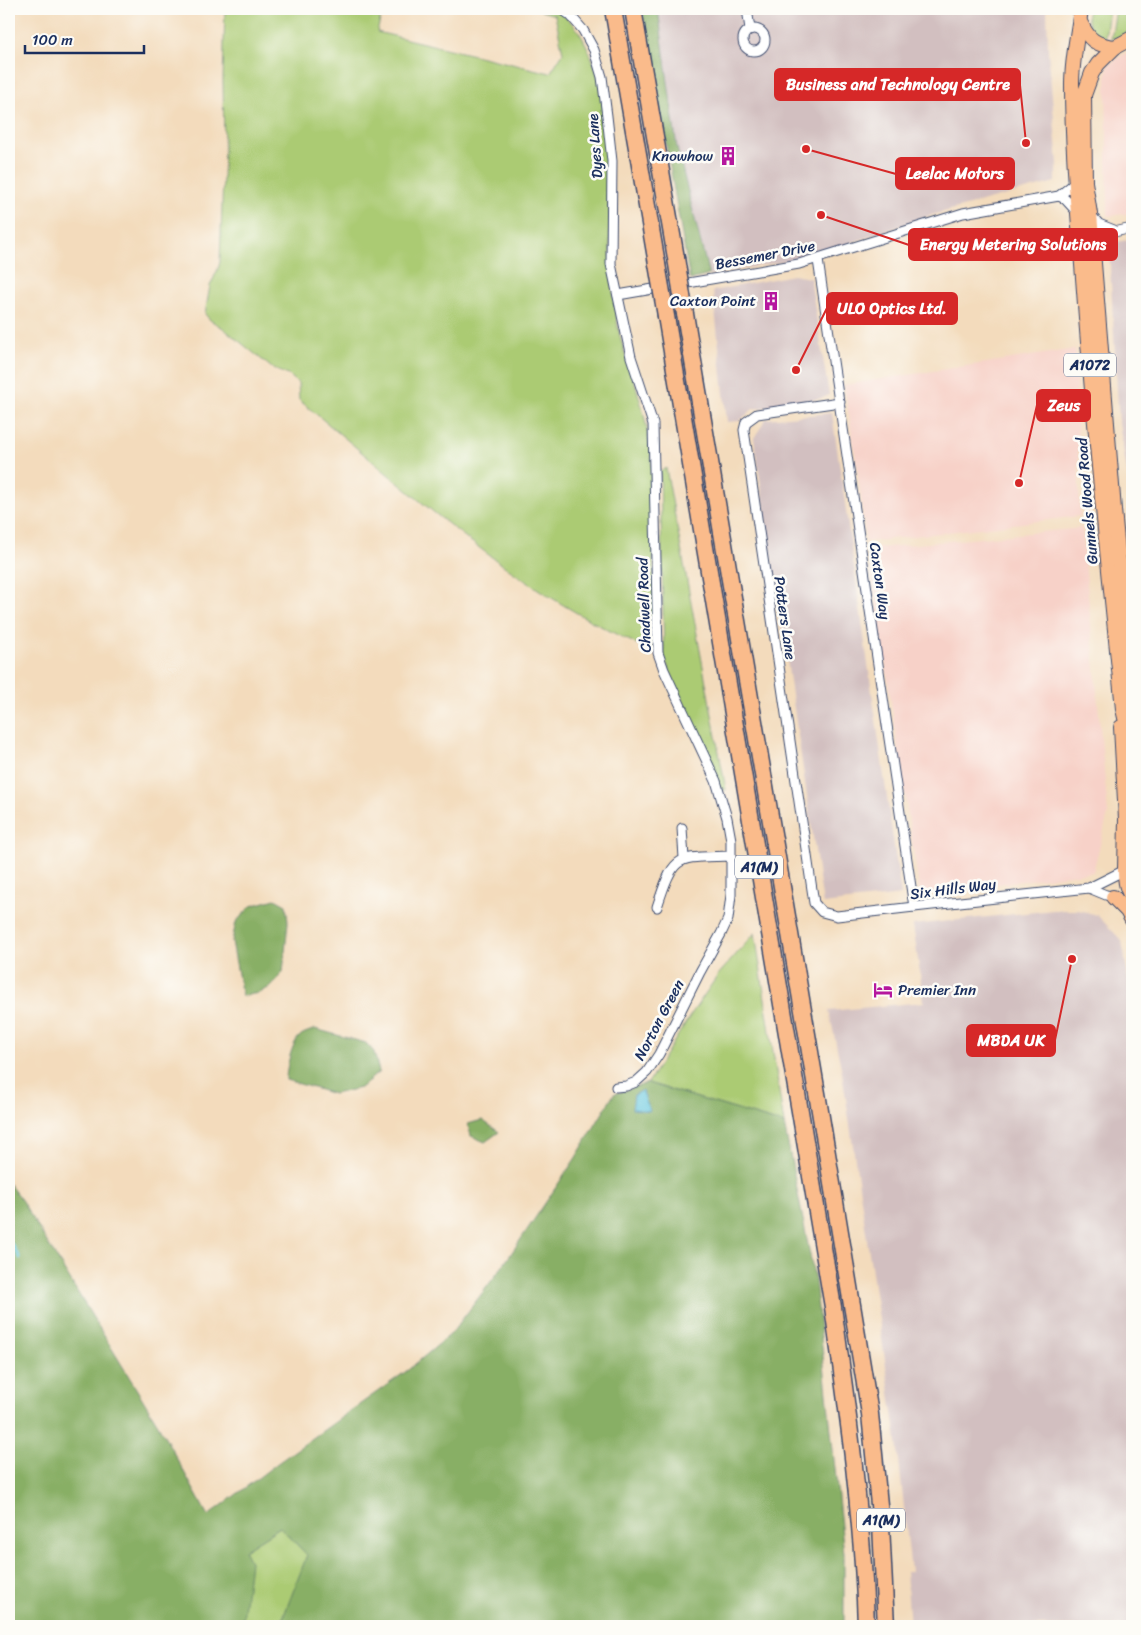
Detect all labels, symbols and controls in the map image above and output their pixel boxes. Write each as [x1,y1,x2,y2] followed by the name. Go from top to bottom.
[25,22,144,54] scale bar
[32,27,73,53] text: 100 m
[775,69,1020,100] callout: Business and Technology Centre
[786,70,1010,99] text: Business and Technology Centre
[580,113,610,179] street label: Dyes Lane
[652,143,714,169] place label: Knowhow
[717,145,739,167] building icon: Knowhow
[896,158,1014,189] callout: Leelac Motors
[906,159,1005,188] text: Leelac Motors
[909,229,1117,260] callout: Energy Metering Solutions
[920,230,1107,259] text: Energy Metering Solutions
[713,233,818,277] street label: Bessemer Drive
[670,288,756,314] place label: Caxton Point
[760,290,782,312] building icon: Caxton Point
[827,293,957,324] callout: ULO Optics Ltd.
[837,294,947,323] text: ULO Optics Ltd.
[1064,354,1116,376] road number: A1072
[1037,390,1090,421] callout: Zeus
[1047,391,1081,420] text: Zeus
[1068,436,1105,565] street label: Gunnels Wood Road
[862,541,898,621] street label: Caxton Way
[629,556,659,653] street label: Chadwell Road
[766,575,804,662] street label: Potters Lane
[735,856,783,879] road number: A1(M)
[908,871,998,907] street label: Six Hills Way
[627,975,691,1065] street label: Norton Green
[898,977,976,1003] place label: Premier Inn
[872,979,894,1001] hotel icon: Premier Inn
[967,1025,1055,1056] callout: MBDA UK
[976,1026,1046,1055] text: MBDA UK
[857,1508,905,1532] road number: A1(M)

